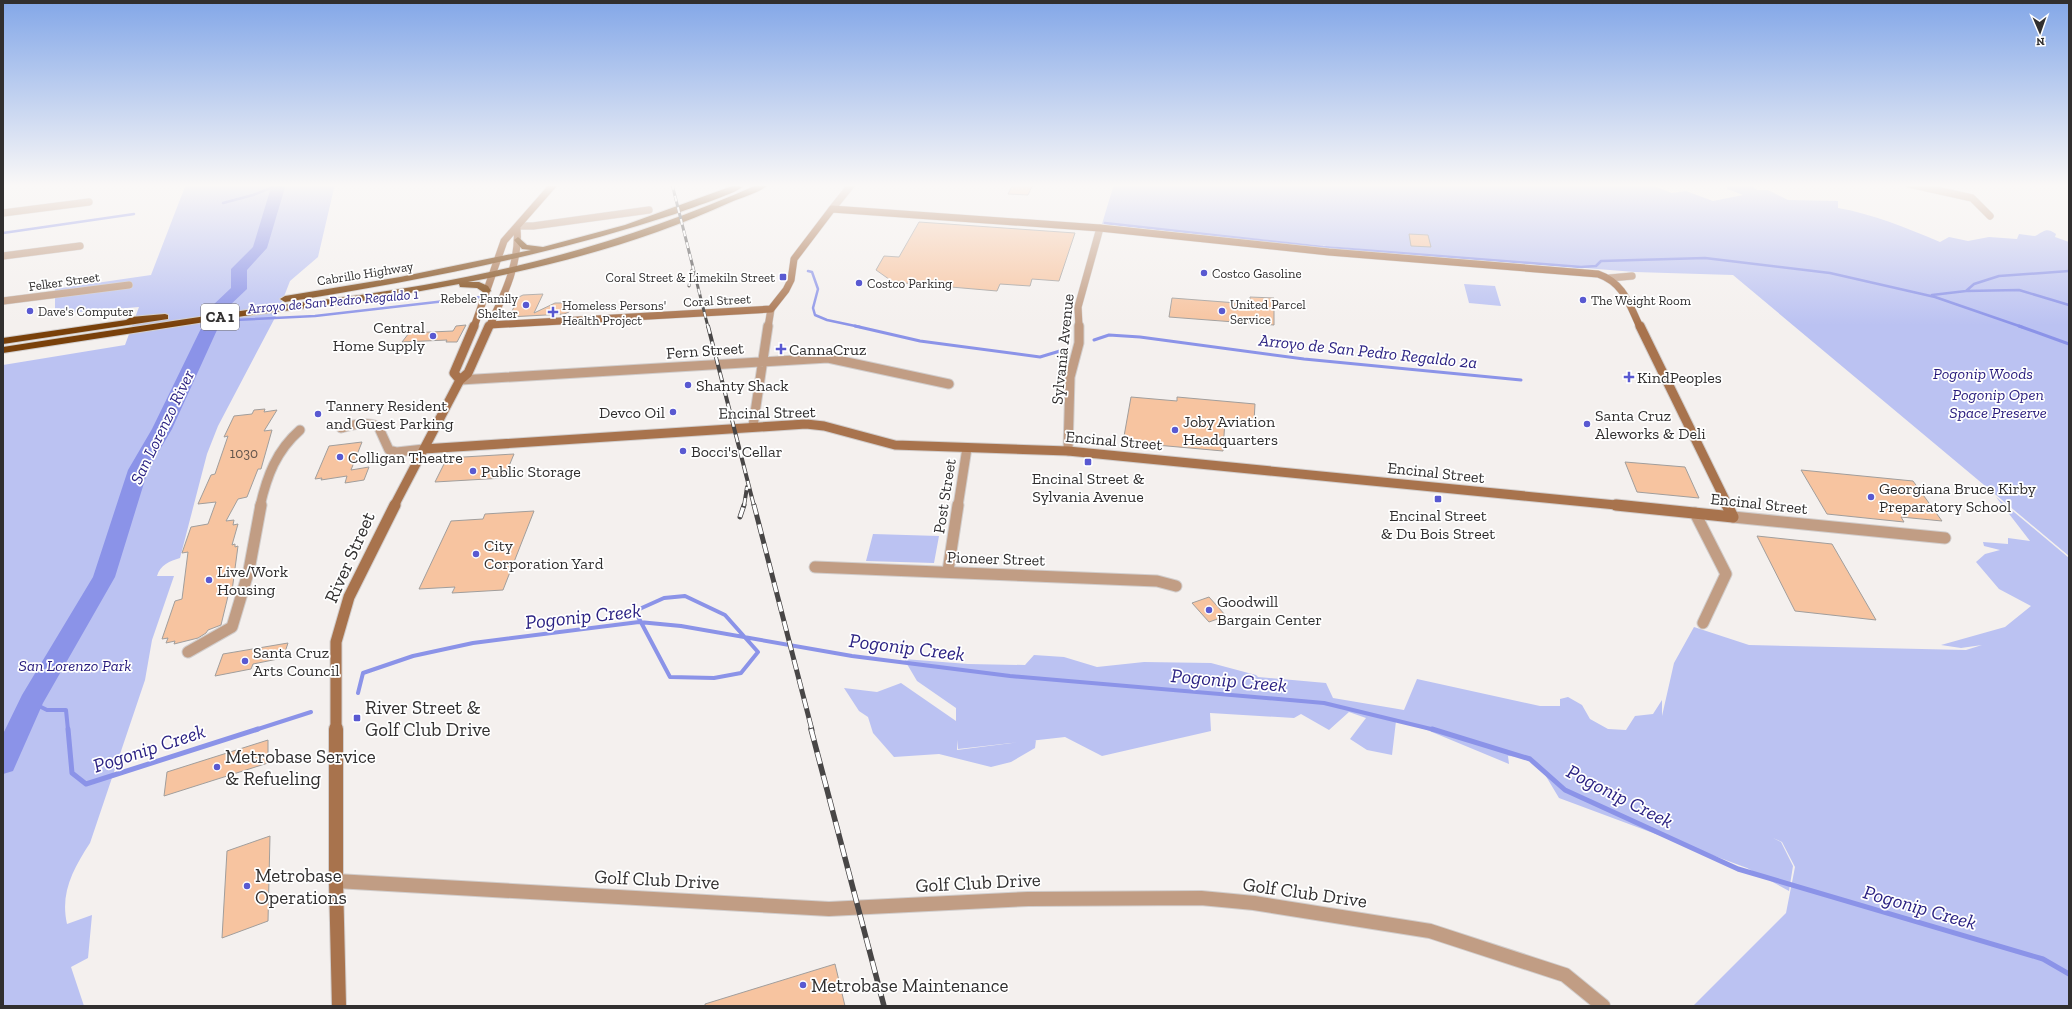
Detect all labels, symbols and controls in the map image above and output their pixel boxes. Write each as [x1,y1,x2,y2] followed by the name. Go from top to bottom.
[2020,12,2060,52] north arrow
[2035,35,2045,48] text: N
[316,258,415,289] street label: Cabrillo Highway
[1212,266,1302,281] place label: Costco Gasoline
[1199,268,1209,278] marker: Costco Gasoline
[28,269,101,294] street label: Felker Street
[606,270,775,285] place label: Coral Street & Limekiln Street
[778,272,788,282] marker: Coral Street & Limekiln Street
[867,276,952,291] place label: Costco Parking
[854,278,864,288] marker: Costco Parking
[246,286,419,318] water label: Arroyo de San Pedro Regaldo 1
[440,291,518,321] place label: Rebele Family Shelter
[683,291,751,310] street label: Coral Street
[1047,293,1078,406] street label: Sylvania Avenue
[1591,293,1692,308] place label: The Weight Room
[1578,295,1588,305] marker: The Weight Room
[1230,297,1306,327] place label: United Parcel Service
[562,298,666,329] place label: Homeless Persons' Health Project
[521,300,531,310] marker: Rebele Family Shelter
[38,304,134,319] place label: Dave's Computer
[201,304,239,330] road number: CA 1
[25,306,35,316] marker: Dave's Computer
[547,306,559,318] marker: Homeless Persons' Health Project
[1217,306,1227,316] marker: United Parcel Service
[333,318,426,355] place label: Central Home Supply
[1257,329,1478,372] water label: Arroyo de San Pedro Regaldo 2a
[428,331,438,341] marker: Central Home Supply
[666,338,745,363] street label: Fern Street
[789,340,866,359] place label: CannaCruz
[776,344,786,354] marker: CannaCruz
[1933,364,2033,383] park label: Pogonip Woods
[126,367,198,487] water label: San Lorenzo River
[1637,368,1722,387] place label: KindPeoples
[1624,372,1634,382] marker: KindPeoples
[696,376,789,395] place label: Shanty Shack
[683,380,693,390] marker: Shanty Shack
[1949,385,2047,422] park label: Pogonip Open Space Preserve
[326,396,454,433] place label: Tannery Resident and Guest Parking
[718,402,816,423] street label: Encinal Street
[599,403,665,422] place label: Devco Oil
[1595,406,1706,443] place label: Santa Cruz Aleworks & Deli
[668,407,678,417] marker: Devco Oil
[313,409,323,419] marker: Tannery Resident and Guest Parking
[1183,412,1278,449] place label: Joby Aviation Headquarters
[1582,419,1592,429] marker: Santa Cruz Aleworks & Deli
[1170,425,1180,435] marker: Joby Aviation Headquarters
[1065,427,1163,454] street label: Encinal Street
[691,442,783,461] place label: Bocci's Cellar
[230,445,258,462] house number: 1030
[678,446,688,456] marker: Bocci's Cellar
[348,448,463,467] place label: Colligan Theatre
[335,452,345,462] marker: Colligan Theatre
[929,457,960,535] street label: Post Street
[1083,457,1093,467] marker: Encinal Street & Sylvania Avenue
[1387,458,1485,487] street label: Encinal Street
[481,462,581,481] place label: Public Storage
[468,466,478,476] marker: Public Storage
[1032,469,1145,506] place label: Encinal Street & Sylvania Avenue
[1879,479,2037,516] place label: Georgiana Bruce Kirby Preparatory School
[1710,489,1808,518] street label: Encinal Street
[1866,492,1876,502] marker: Georgiana Bruce Kirby Preparatory School
[1433,494,1443,504] marker: Encinal Street & Du Bois Street
[1381,506,1495,543] place label: Encinal Street & Du Bois Street
[319,508,380,606] street label: River Street
[484,536,604,573] place label: City Corporation Yard
[947,547,1046,570] street label: Pioneer Street
[471,549,481,559] marker: City Corporation Yard
[217,562,289,599] place label: Live/Work Housing
[204,575,214,585] marker: Live/Work Housing
[1217,592,1322,629] place label: Goodwill Bargain Center
[524,598,642,634] water label: Pogonip Creek
[1204,605,1214,615] marker: Goodwill Bargain Center
[848,628,966,666] water label: Pogonip Creek
[253,643,339,680] place label: Santa Cruz Arts Council
[19,656,131,675] park label: San Lorenzo Park
[240,656,250,666] marker: Santa Cruz Arts Council
[1170,663,1288,697] water label: Pogonip Creek
[365,696,491,741] place label: River Street & Golf Club Drive
[352,713,362,723] marker: River Street & Golf Club Drive
[90,719,208,777] water label: Pogonip Creek
[225,745,376,790] place label: Metrobase Service & Refueling
[1563,759,1677,833] water label: Pogonip Creek
[212,762,222,772] marker: Metrobase Service & Refueling
[255,864,347,909] place label: Metrobase Operations
[594,865,720,894] street label: Golf Club Drive
[915,868,1041,897] street label: Golf Club Drive
[1241,872,1369,913] street label: Golf Club Drive
[1861,879,1979,935] water label: Pogonip Creek
[242,881,252,891] marker: Metrobase Operations
[811,974,1009,997] place label: Metrobase Maintenance
[798,980,808,990] marker: Metrobase Maintenance

